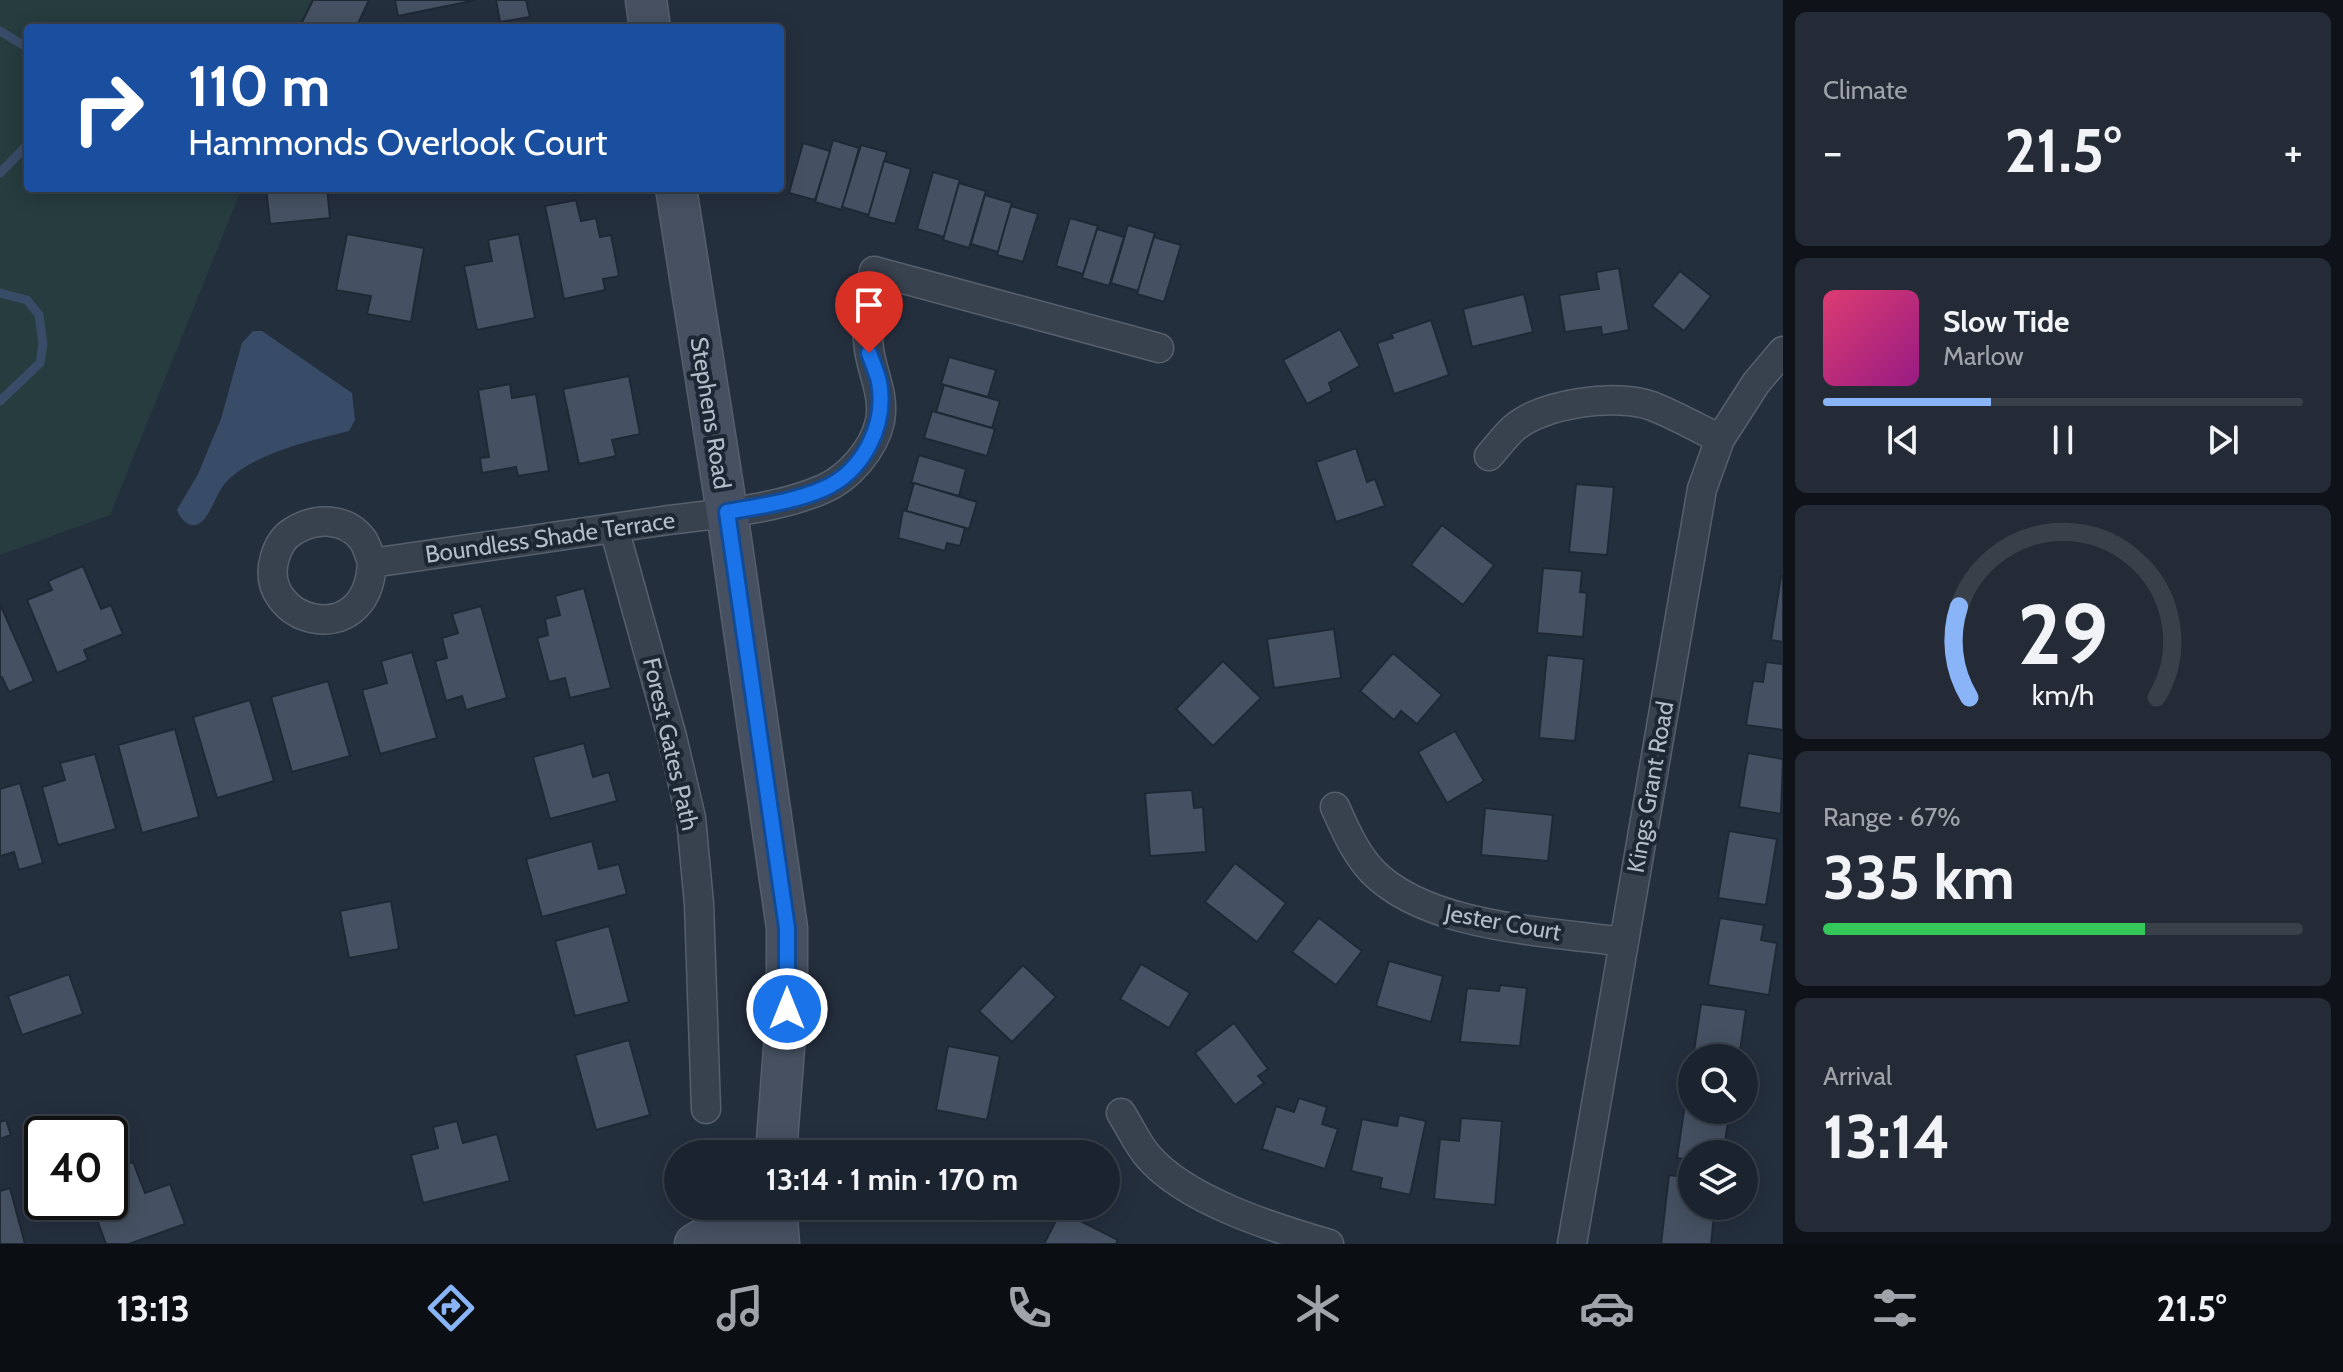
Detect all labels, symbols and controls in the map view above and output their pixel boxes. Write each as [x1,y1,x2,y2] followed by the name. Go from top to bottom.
[188,52,330,120] text: 110 m
[56,56,160,160] icon: right
[1823,74,1908,106] text: Climate
[2005,114,2121,187] text: 21.5°
[188,120,607,164] text: Hammonds Overlook Court
[1823,125,1842,178] text: −
[2284,125,2303,178] text: +
[835,271,903,353] pin
[847,283,891,327] icon: arrive
[1943,303,2070,340] text: Slow Tide
[685,335,737,491] street label: Stephens Road
[1943,340,2024,372] text: Marlow
[1881,418,1925,462] icon: previous
[2041,418,2085,462] icon: pause
[2201,418,2245,462] icon: next
[423,505,677,569] street label: Boundless Shade Terrace
[2018,584,2108,685] text: 29
[637,655,705,833] street label: Forest Gates Path
[2032,677,2094,712] text: km/h
[1621,699,1679,875] street label: Kings Grant Road
[1823,801,1961,833] text: Range · 67%
[1823,841,2015,914] text: 335 km
[1442,897,1563,946] street label: Jester Court
[745,967,829,1051] position arrow
[1678,1044,1758,1220] map controls
[1678,1044,1758,1124] button: search
[1823,1060,1892,1092] text: Arrival
[1823,1100,1950,1173] text: 13:14
[24,1116,128,1220] speed limit sign: 40
[1678,1140,1758,1220] button: layers
[766,1161,1018,1198] text: 13:14 · 1 min · 170 m
[423,1280,479,1336] icon: directions
[712,1280,768,1336] icon: music
[1001,1280,1057,1336] icon: phone
[1290,1280,1346,1336] icon: climate
[1579,1280,1635,1336] icon: car
[1867,1280,1923,1336] icon: filters
[116,1286,190,1330] text: 13:13
[2156,1286,2226,1330] text: 21.5°

